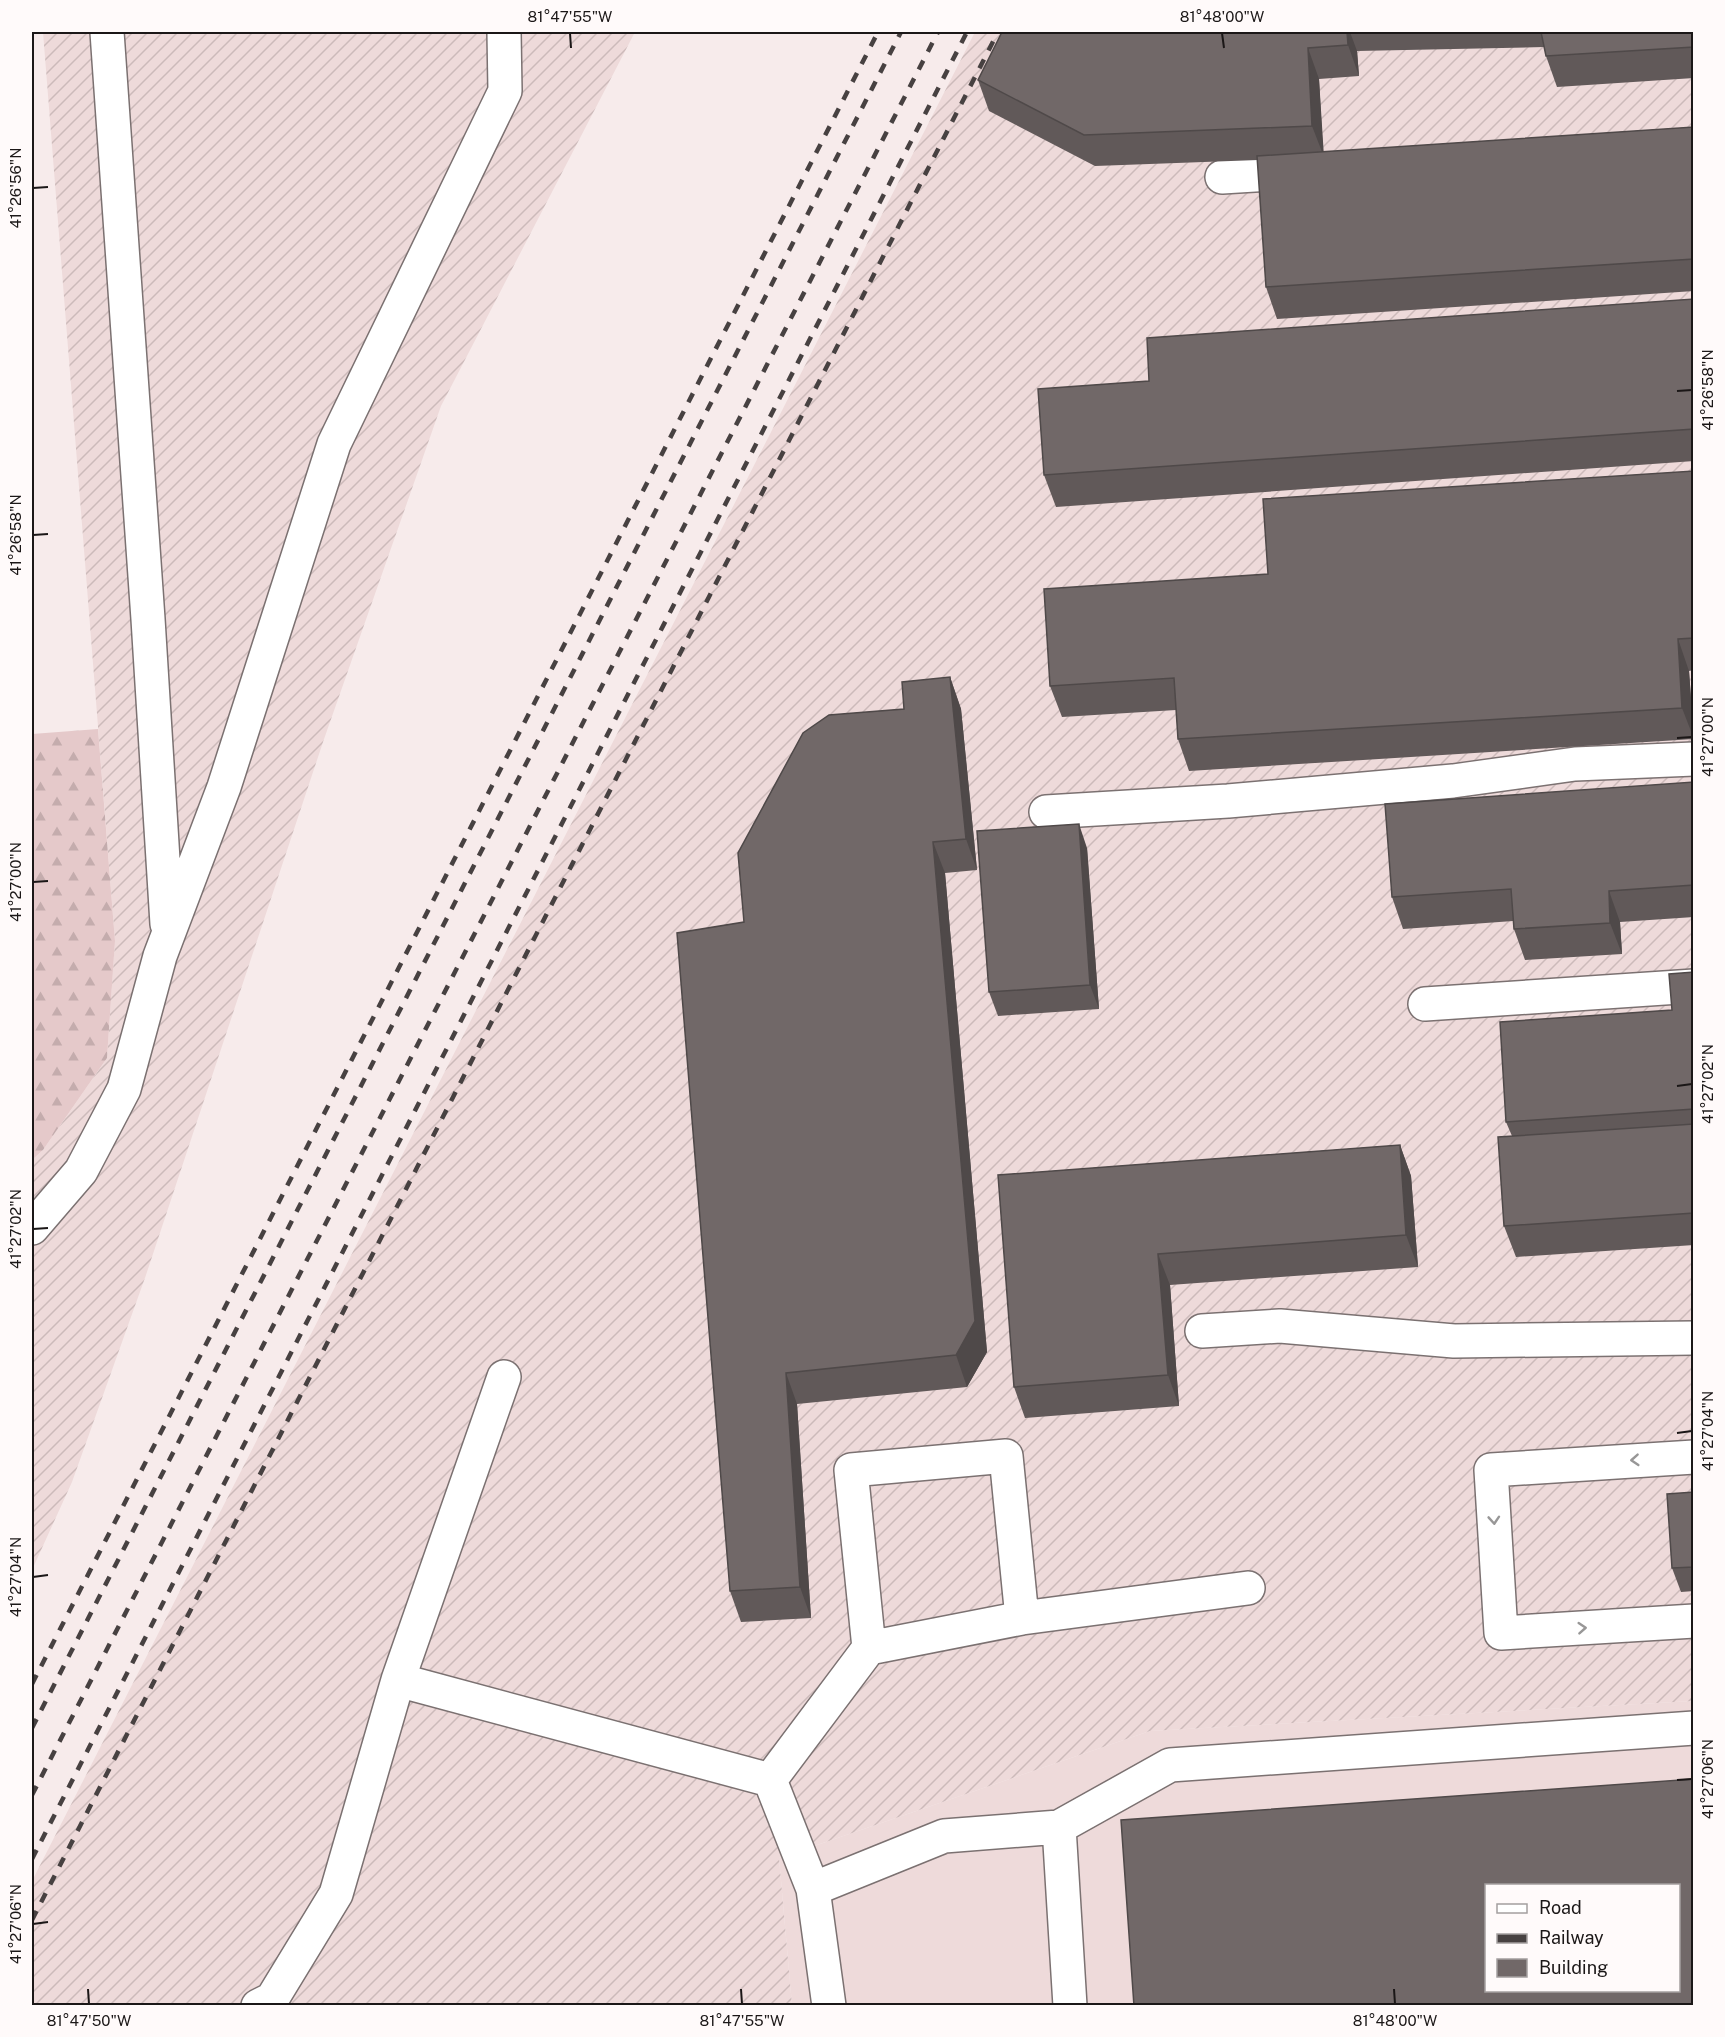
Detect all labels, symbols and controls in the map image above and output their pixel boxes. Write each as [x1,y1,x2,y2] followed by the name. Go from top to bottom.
[528,8,612,25] text: 81°47'55"W
[1180,8,1264,25] text: 81°48'00"W
[7,147,24,229] text: 41°26'56"N
[1699,349,1716,431] text: 41°26'58"N
[7,494,24,576] text: 41°26'58"N
[1699,697,1716,777] text: 41°27'00"N
[7,842,24,922] text: 41°27'00"N
[1699,1044,1716,1124] text: 41°27'02"N
[7,1189,24,1269] text: 41°27'02"N
[1699,1391,1716,1471] text: 41°27'04"N
[1631,1454,1640,1467] one-way arrow
[1487,1515,1500,1524] one-way arrow
[7,1537,24,1617] text: 41°27'04"N
[1578,1622,1587,1635] one-way arrow
[1699,1739,1716,1819] text: 41°27'06"N
[7,1884,24,1964] text: 41°27'06"N
[1485,1884,1680,1992] legend
[1539,1897,1582,1918] text: Road
[1539,1927,1604,1948] text: Railway
[1539,1957,1608,1978] text: Building
[47,2012,131,2029] text: 81°47'50"W
[700,2012,784,2029] text: 81°47'55"W
[1353,2012,1437,2029] text: 81°48'00"W

